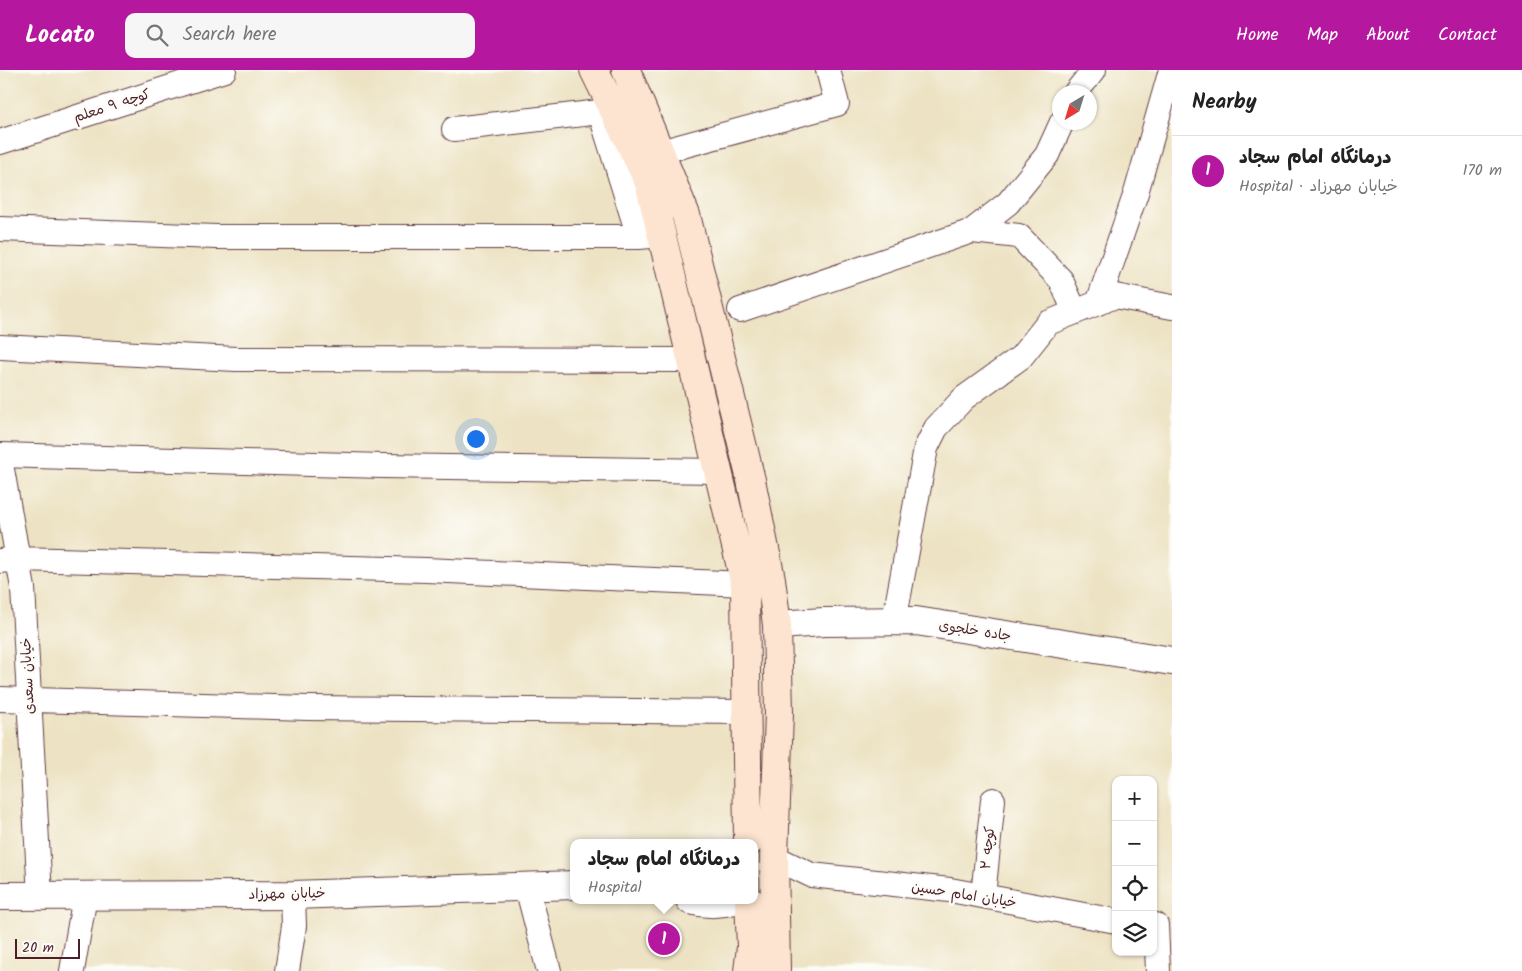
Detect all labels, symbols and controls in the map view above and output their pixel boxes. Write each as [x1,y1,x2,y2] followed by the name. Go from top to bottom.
[125,13,475,58] search box
[25,16,95,55] text: Locato
[183,20,276,50] text: Search here
[143,21,171,49] icon: search
[1236,21,1279,50] text: Home
[1307,21,1338,50] text: Map
[1366,21,1410,50] text: About
[1438,21,1497,50] text: Contact
[71,83,153,129] street label: کوچه ۹ معلم
[1052,85,1097,130] north arrow
[1192,86,1257,119] text: Nearby
[1239,143,1392,173] text: درمانگاه امام سجاد
[1206,158,1210,183] text: 1
[1462,158,1502,183] text: 170 m
[1239,174,1398,199] text: Hospital · خیابان مهرزاد
[463,426,489,452] your location
[937,614,1013,648] street label: جاده خلجوی
[15,637,41,715] street label: خیابان سعدی
[1112,776,1157,956] map controls
[1112,776,1157,821] button: +
[1112,821,1157,866] button: −
[975,825,1001,871] street label: کوچه ۲
[570,839,758,904] popup
[588,845,740,875] text: درمانگاه امام سجاد
[1112,866,1157,911] button: locate
[588,875,642,900] text: Hospital
[910,876,1018,914] street label: خیابان امام حسین
[248,882,326,906] street label: خیابان مهرزاد
[1112,911,1157,956] button: layers
[648,920,680,958] pin: 1
[15,936,80,959] scale bar
[22,937,54,959] text: 20 m

